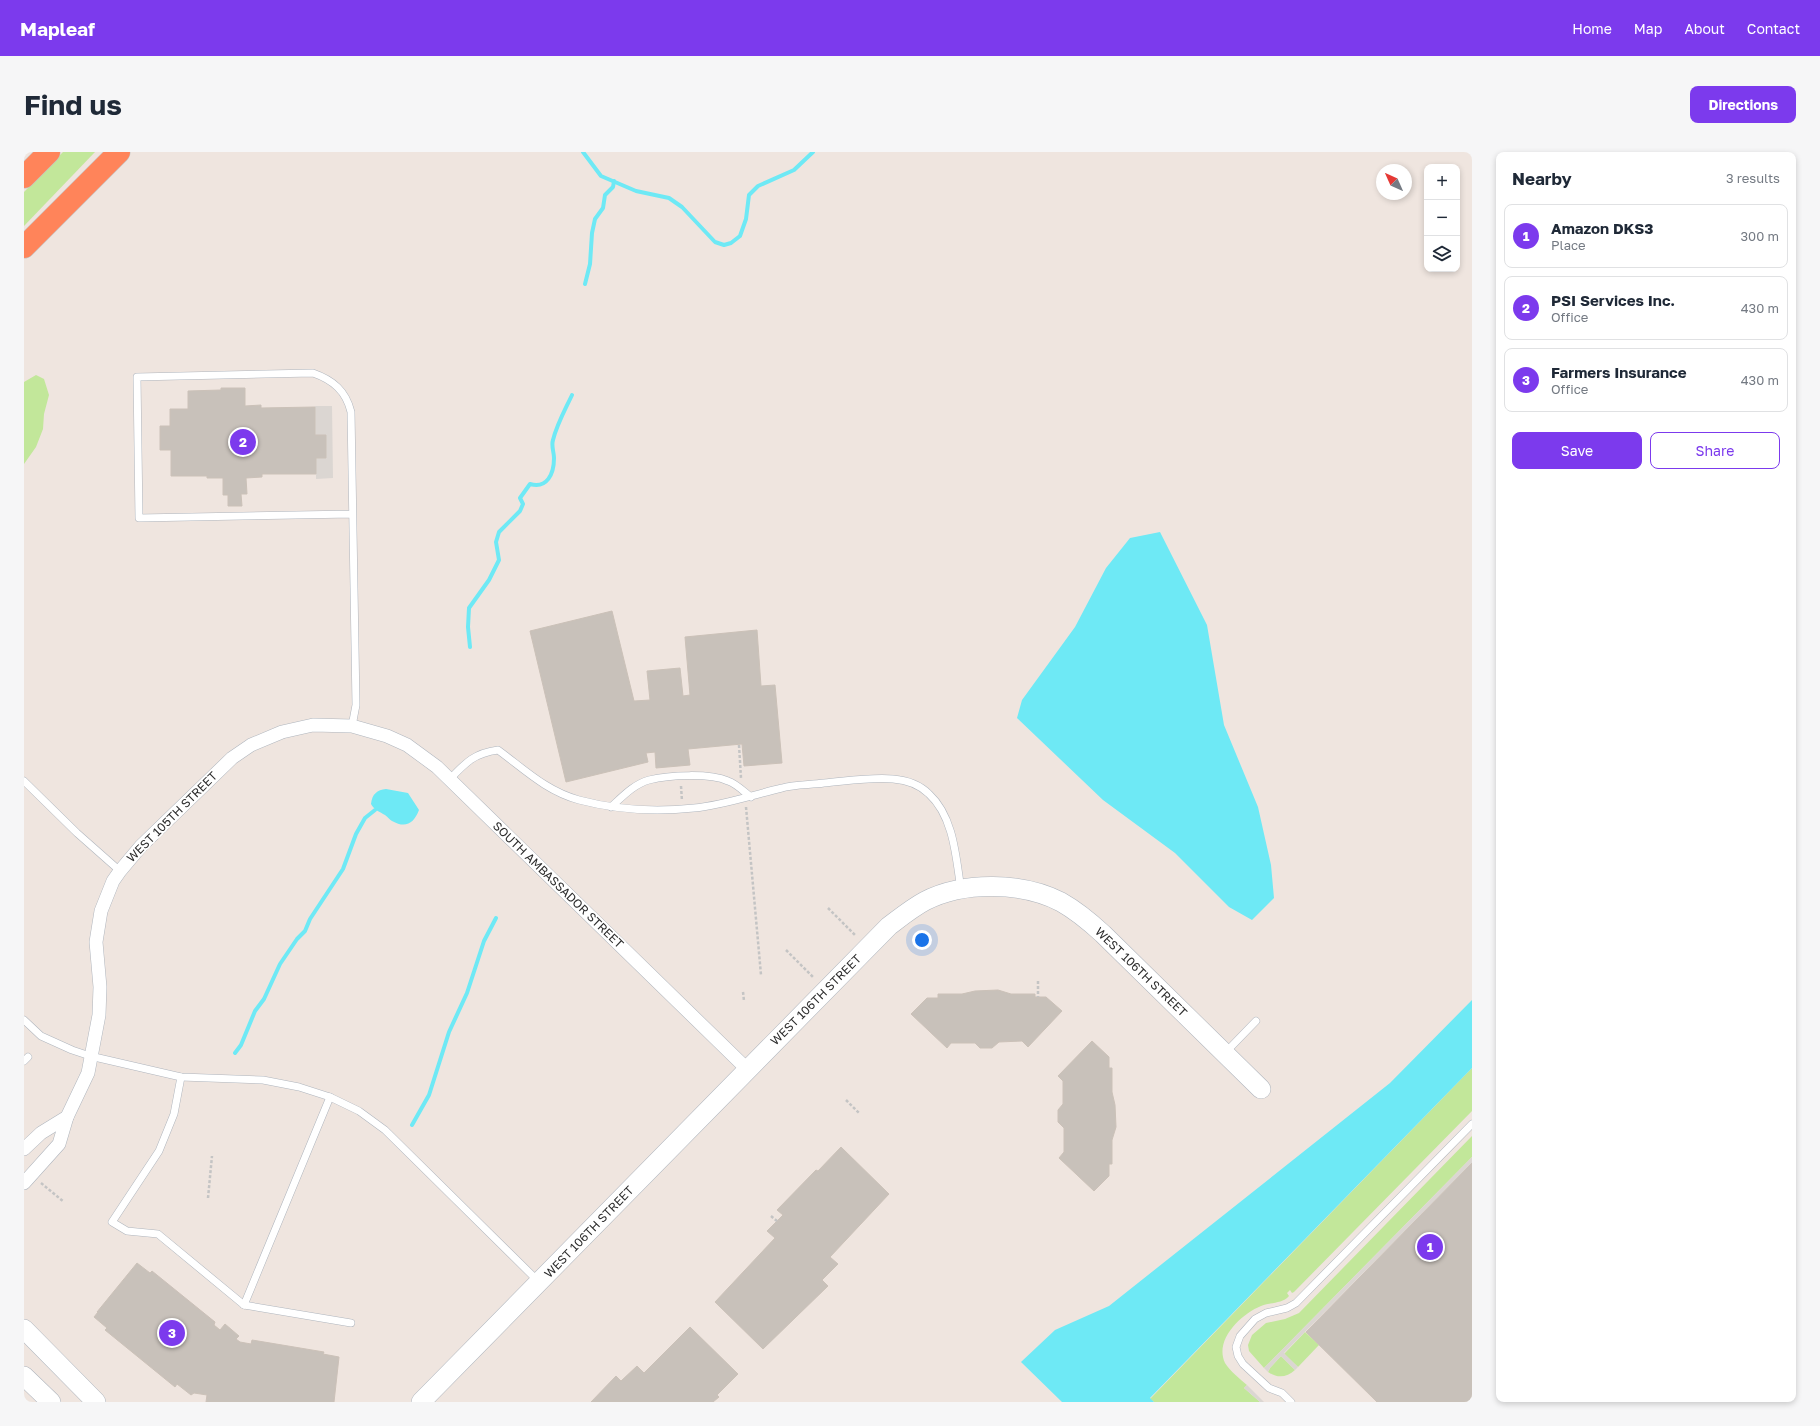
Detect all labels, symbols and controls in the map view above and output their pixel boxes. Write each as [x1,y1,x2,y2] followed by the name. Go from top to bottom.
[20,17,95,40] text: Mapleaf
[1572,20,1612,37] text: Home
[1634,20,1662,37] text: Map
[1684,20,1725,37] text: About
[1747,20,1800,37] text: Contact
[1690,86,1796,123] button: Directions
[24,88,122,121] text: Find us
[1376,164,1412,200] north arrow
[1424,164,1460,272] map controls
[1424,164,1460,200] button: +
[1512,168,1572,189] text: Nearby
[1726,170,1780,186] text: 3 results
[1424,200,1460,236] button: −
[1551,219,1653,237] text: Amazon DKS3
[1523,228,1529,244] text: 1
[1741,228,1779,244] text: 300 m
[1424,236,1460,272] button: layers
[1551,237,1586,253] text: Place
[1551,291,1675,309] text: PSI Services Inc.
[1522,300,1530,316] text: 2
[1741,300,1779,316] text: 430 m
[1551,309,1588,325] text: Office
[1551,363,1687,381] text: Farmers Insurance
[1522,372,1530,388] text: 3
[1741,372,1779,388] text: 430 m
[1551,381,1588,397] text: Office
[230,427,256,457] pin: 2
[1512,432,1642,469] button: Save
[1650,432,1780,469] button: Share
[123,768,220,865] street label: WEST 105TH STREET
[490,818,627,952] street label: SOUTH AMBASSADOR STREET
[1092,924,1191,1020] street label: WEST 106TH STREET
[912,930,932,950] your location
[767,951,865,1048] street label: WEST 106TH STREET
[541,1182,637,1281] street label: WEST 106TH STREET
[1417,1232,1443,1262] pin: 1
[159,1318,185,1348] pin: 3

